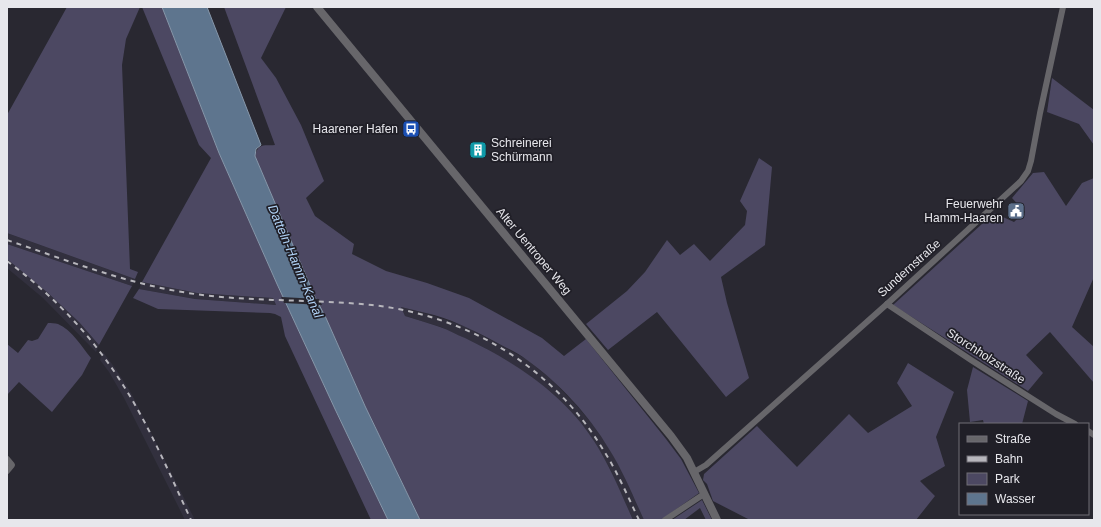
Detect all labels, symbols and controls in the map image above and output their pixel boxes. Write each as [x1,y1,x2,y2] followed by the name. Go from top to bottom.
[401,119,421,139] bus stop icon: Haarener Hafen
[313,122,398,136] place label: Haarener Hafen
[491,136,552,164] place label: Schreinerei Schürmann
[468,140,488,160] building icon: Schreinerei Schürmann
[924,197,1003,225] place label: Feuerwehr Hamm-Haaren
[1006,201,1026,221] public building icon: Feuerwehr Hamm-Haaren
[265,202,327,321] water label: Datteln-Hamm-Kanal
[494,205,574,297] street label: Alter Uentroper Weg
[875,236,943,300] street label: Sundernstraße
[944,325,1028,387] street label: Storchholzstraße
[959,423,1089,515] legend
[995,432,1031,446] text: Straße
[995,452,1023,466] text: Bahn
[995,472,1021,486] text: Park
[995,492,1035,506] text: Wasser

